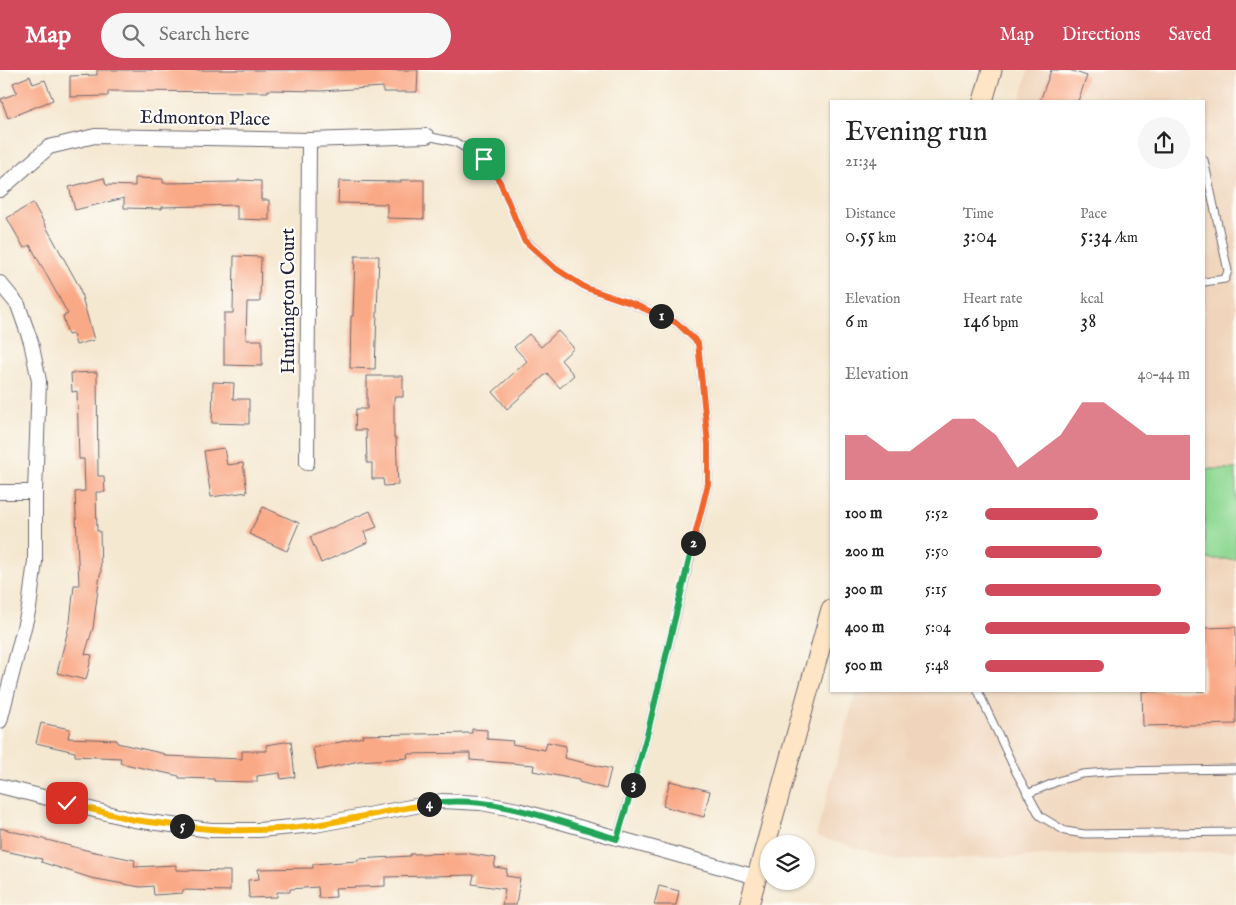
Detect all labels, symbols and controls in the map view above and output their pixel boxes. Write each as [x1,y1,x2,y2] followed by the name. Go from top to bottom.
[101,13,451,58] search box
[25,20,71,51] text: Map
[119,21,147,49] icon: search
[159,23,250,47] text: Search here
[1000,24,1034,47] text: Map
[1062,24,1140,47] text: Directions
[1168,24,1211,47] text: Saved
[140,106,271,132] street label: Edmonton Place
[845,115,988,150] text: Evening run
[1138,117,1190,169] button: share
[463,138,505,180] pin
[470,145,498,173] icon: arrive
[845,152,877,172] text: 21:34
[845,205,896,223] text: Distance
[963,205,994,223] text: Time
[1080,205,1107,223] text: Pace
[845,223,875,250] text: 0.55
[963,223,997,250] text: 3:04
[1080,223,1112,250] text: 5:34
[277,227,301,374] street label: Huntington Court
[875,229,896,247] text: km
[1112,229,1138,247] text: /km
[845,290,901,308] text: Elevation
[963,290,1022,308] text: Heart rate
[1080,290,1104,308] text: kcal
[648,304,674,328] pin: 1
[659,307,664,325] text: 1
[845,308,854,335] text: 6
[963,308,990,335] text: 146
[1080,308,1096,335] text: 38
[854,314,868,332] text: m
[990,314,1019,332] text: bpm
[845,365,908,385] text: Elevation
[1137,365,1190,385] text: 40–44 m
[845,504,882,524] text: 100 m
[925,504,948,524] text: 5:52
[680,530,706,556] pin: 2
[690,534,697,552] text: 2
[845,542,884,562] text: 200 m
[925,542,949,562] text: 5:50
[845,580,883,600] text: 300 m
[925,580,947,600] text: 5:15
[845,618,884,638] text: 400 m
[925,618,951,638] text: 5:04
[845,656,882,676] text: 500 m
[925,656,949,676] text: 5:48
[620,772,646,798] pin: 3
[631,776,636,794] text: 3
[46,782,88,824] pin
[53,789,81,817] icon: check
[416,792,442,816] pin: 4
[426,795,433,813] text: 4
[170,814,194,838] pin: 5
[180,817,185,835] text: 5
[760,835,815,890] map controls
[760,835,815,890] button: layers

